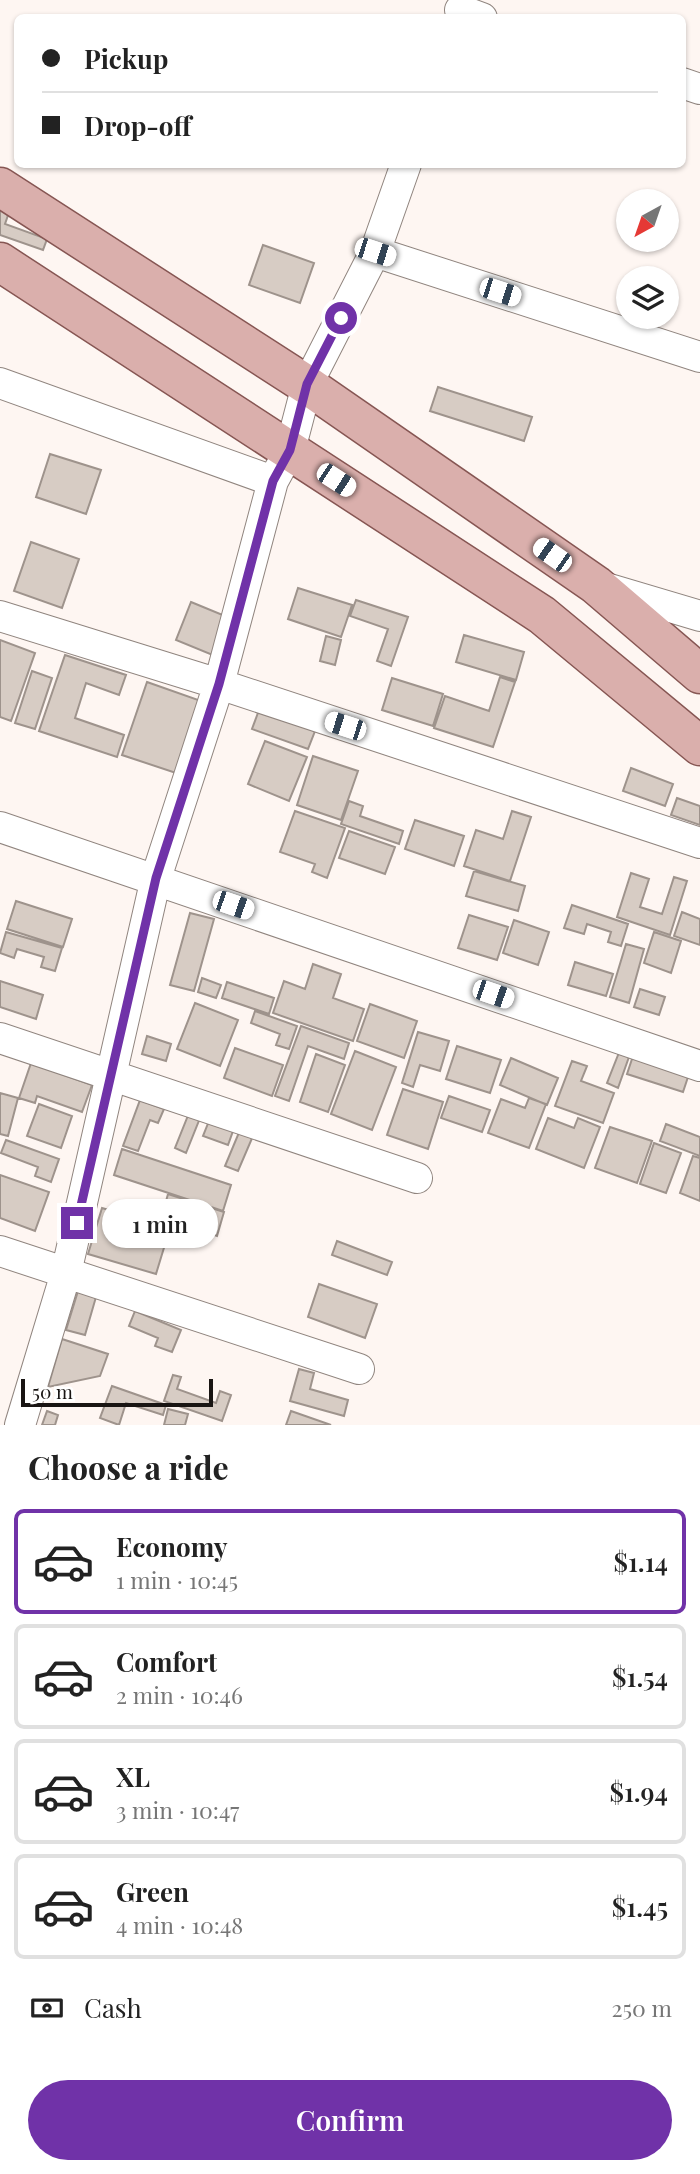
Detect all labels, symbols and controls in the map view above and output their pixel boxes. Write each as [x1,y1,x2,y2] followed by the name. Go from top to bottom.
[84,41,168,76] text: Pickup
[84,108,191,143] text: Drop-off
[616,189,679,252] north arrow
[616,189,679,329] map controls
[352,236,399,268] car
[616,266,679,329] button: layers
[477,276,524,308] car
[325,302,357,334] route start
[313,460,360,500] car
[529,534,576,576] car
[322,710,369,742] car
[210,888,257,922] car
[470,977,517,1011] car
[102,1198,217,1248] callout: 1 min
[61,1207,93,1239] route end
[132,1208,188,1239] text: 1 min
[21,1376,214,1408] scale bar
[32,1378,73,1404] text: 50 m
[28,1445,229,1488] text: Choose a ride
[116,1529,227,1564] text: Economy
[32,1530,95,1593] icon: car
[614,1544,668,1579] text: $1.14
[116,1564,238,1595] text: 1 min · 10:45
[116,1644,217,1679] text: Comfort
[32,1645,95,1708] icon: car
[612,1659,668,1694] text: $1.54
[116,1679,243,1710] text: 2 min · 10:46
[116,1759,150,1794] text: XL
[32,1760,95,1823] icon: car
[610,1774,668,1809] text: $1.94
[116,1794,239,1825] text: 3 min · 10:47
[116,1874,189,1909] text: Green
[32,1875,95,1938] icon: car
[612,1889,668,1924] text: $1.45
[116,1909,243,1940] text: 4 min · 10:48
[28,1989,66,2027] icon: cash
[84,1990,142,2025] text: Cash
[611,1992,672,2023] text: 250 m
[28,2080,672,2160] button: Confirm

